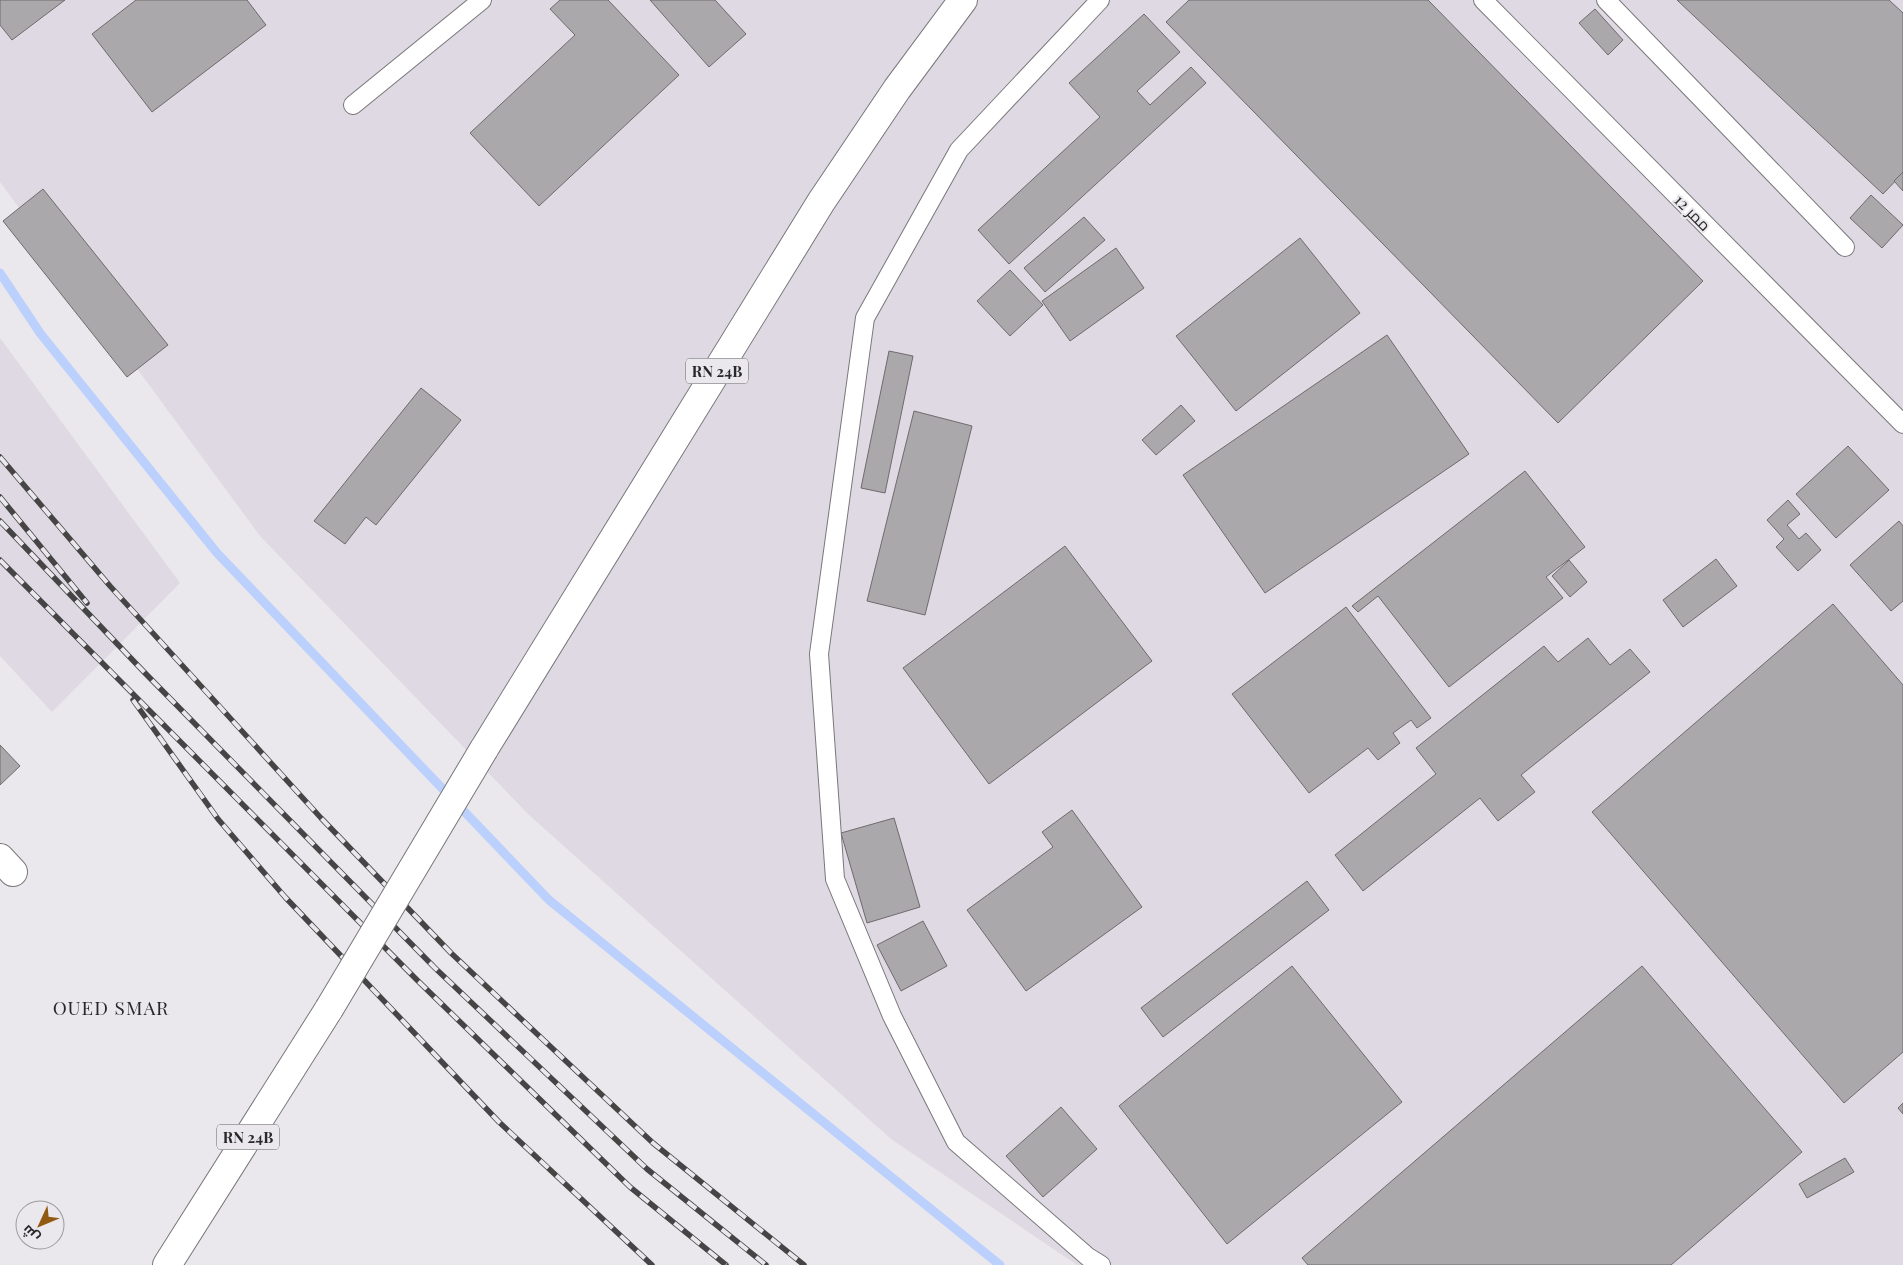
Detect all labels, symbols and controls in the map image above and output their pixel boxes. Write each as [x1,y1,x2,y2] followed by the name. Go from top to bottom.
[1670,189,1716,235] street label: ممر 12
[686,358,748,384] road number: RN 24B
[53,994,169,1020] district label: OUED SMAR
[217,1124,279,1150] road number: RN 24B
[15,1200,65,1250] north arrow
[17,1221,43,1247] text: ش

